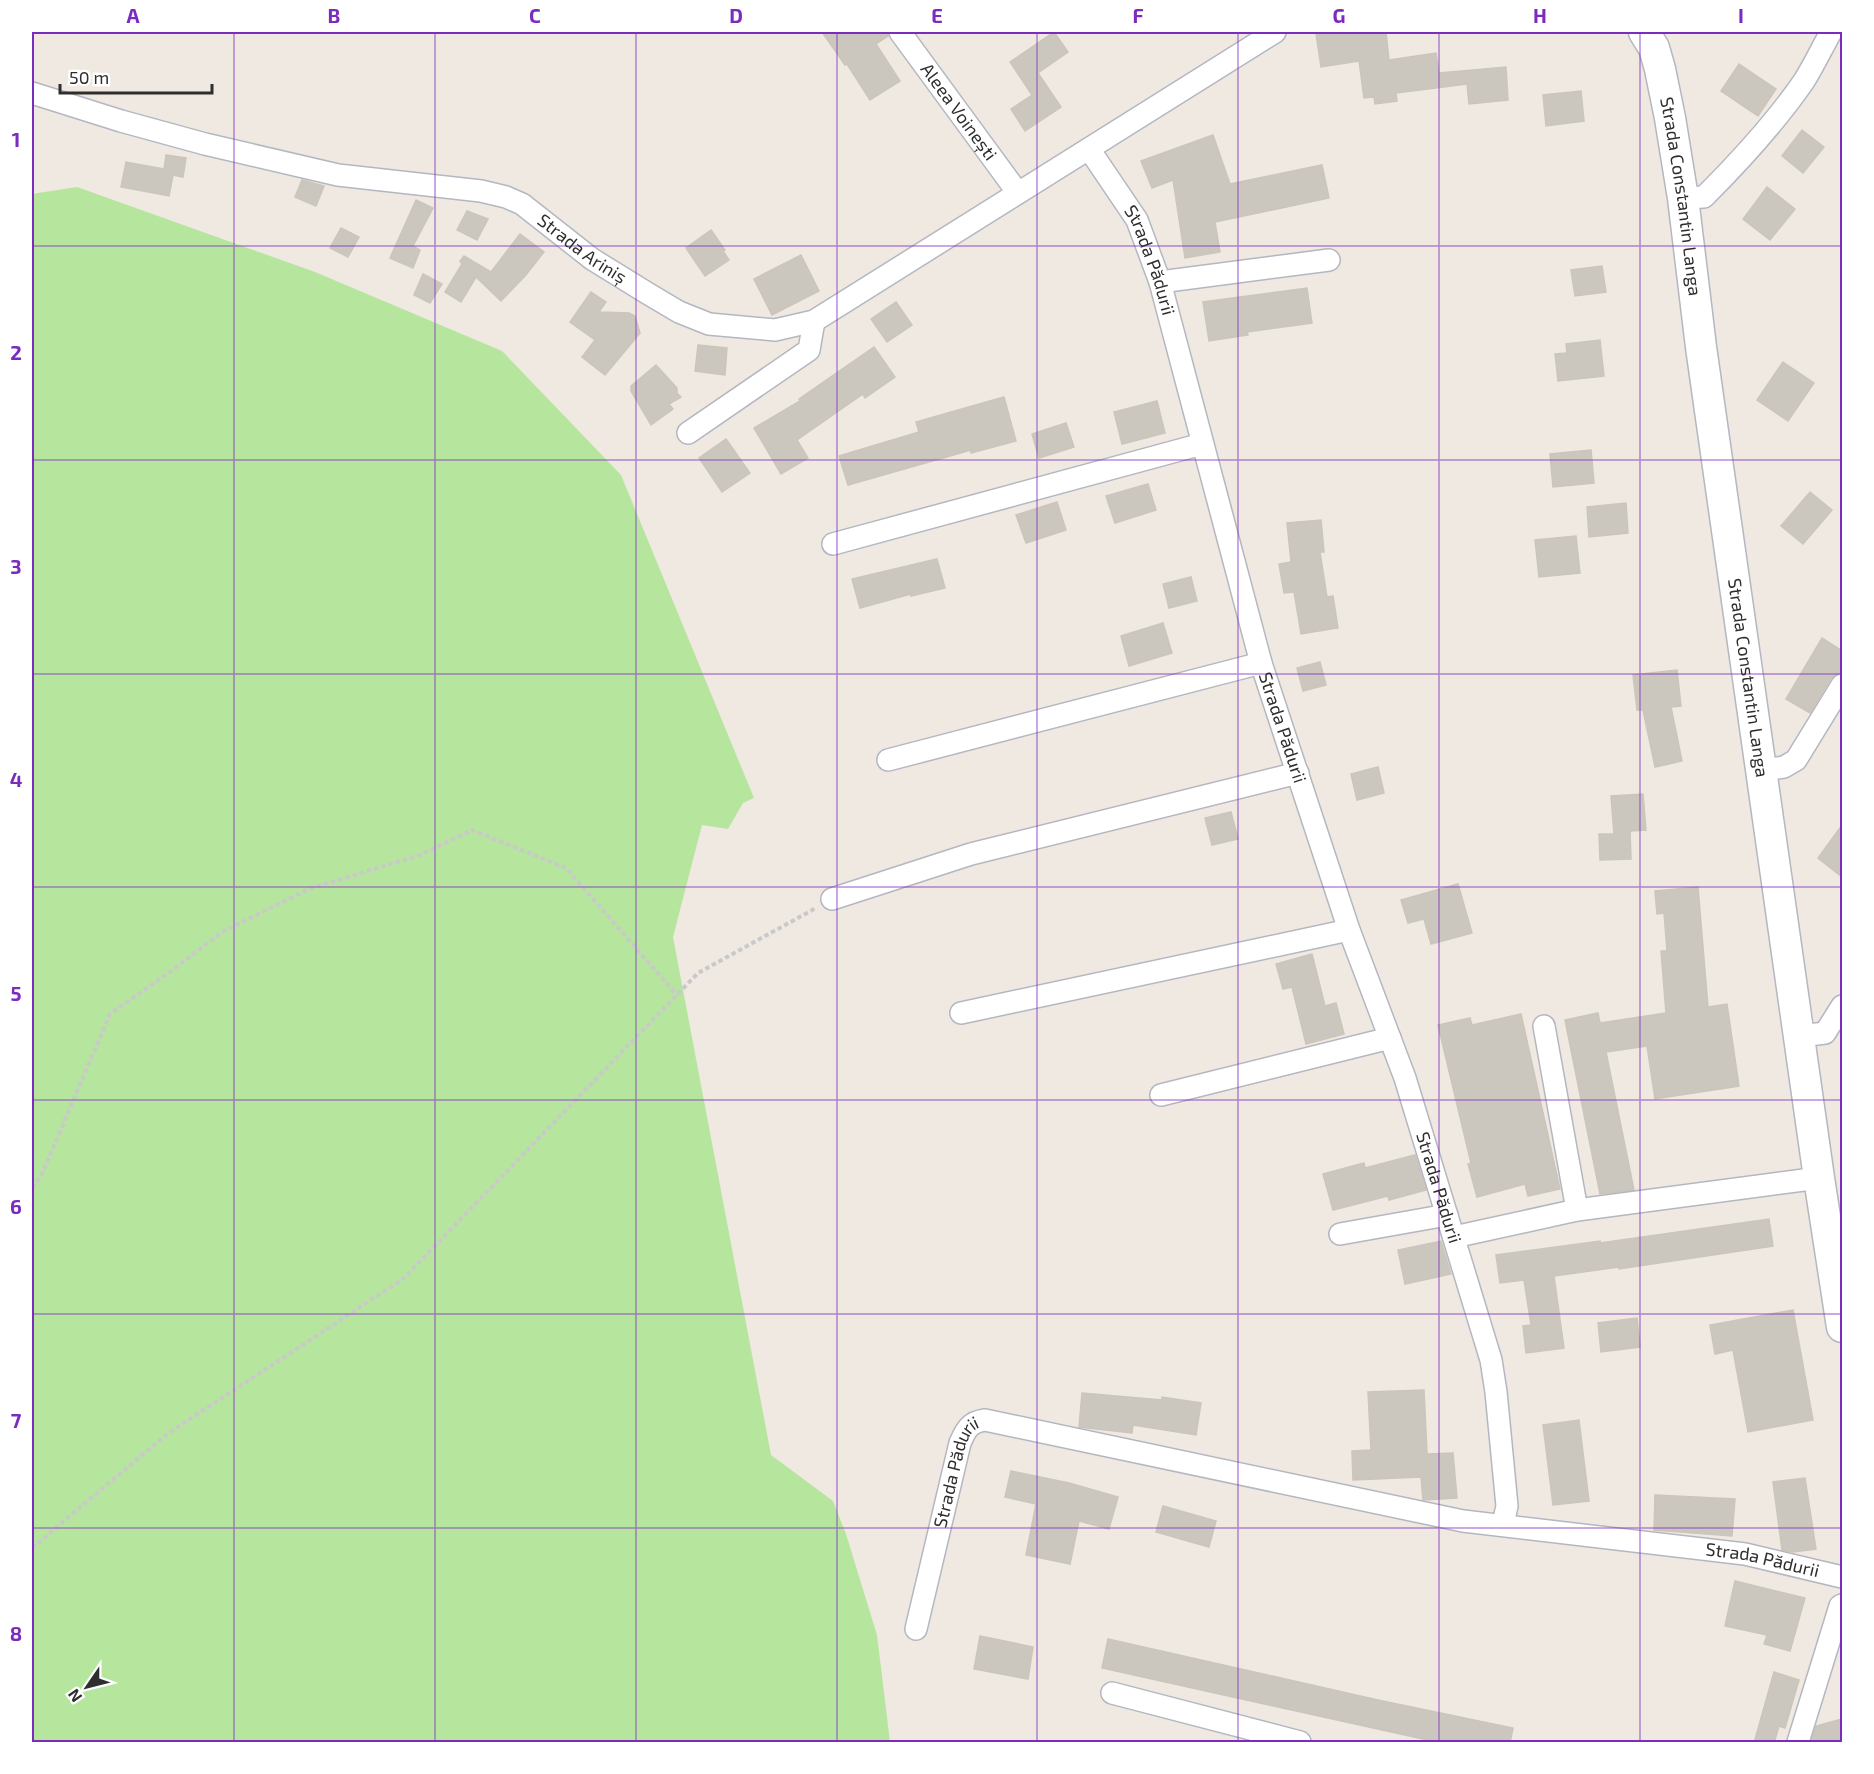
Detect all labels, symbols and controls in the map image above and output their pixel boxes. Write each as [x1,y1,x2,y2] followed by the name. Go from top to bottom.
[126,3,140,27] text: A
[328,3,340,27] text: B
[529,3,541,27] text: C
[729,3,743,27] text: D
[931,3,943,27] text: E
[1132,3,1144,27] text: F
[1333,3,1345,27] text: G
[1533,3,1547,27] text: H
[1738,3,1744,27] text: I
[60,57,212,95] scale bar
[916,58,1002,164] street label: Aleea Voinești
[69,66,109,88] text: 50 m
[1656,95,1707,297] street label: Strada Constantin Langa
[12,127,20,151] text: 1
[1120,201,1180,317] street label: Strada Pădurii
[534,209,631,289] street label: Strada Ariniș
[10,340,22,364] text: 2
[10,554,22,578] text: 3
[1724,577,1774,779] street label: Strada Constantin Langa
[1255,669,1312,786] street label: Strada Pădurii
[10,767,23,791] text: 4
[10,981,22,1005] text: 5
[1412,1129,1467,1246] street label: Strada Pădurii
[10,1194,22,1218] text: 6
[11,1408,22,1432] text: 7
[928,1411,982,1530] street label: Strada Pădurii
[1705,1537,1822,1581] street label: Strada Pădurii
[10,1621,22,1645] text: 8
[57,1657,117,1717] north arrow
[63,1686,85,1706] text: N

